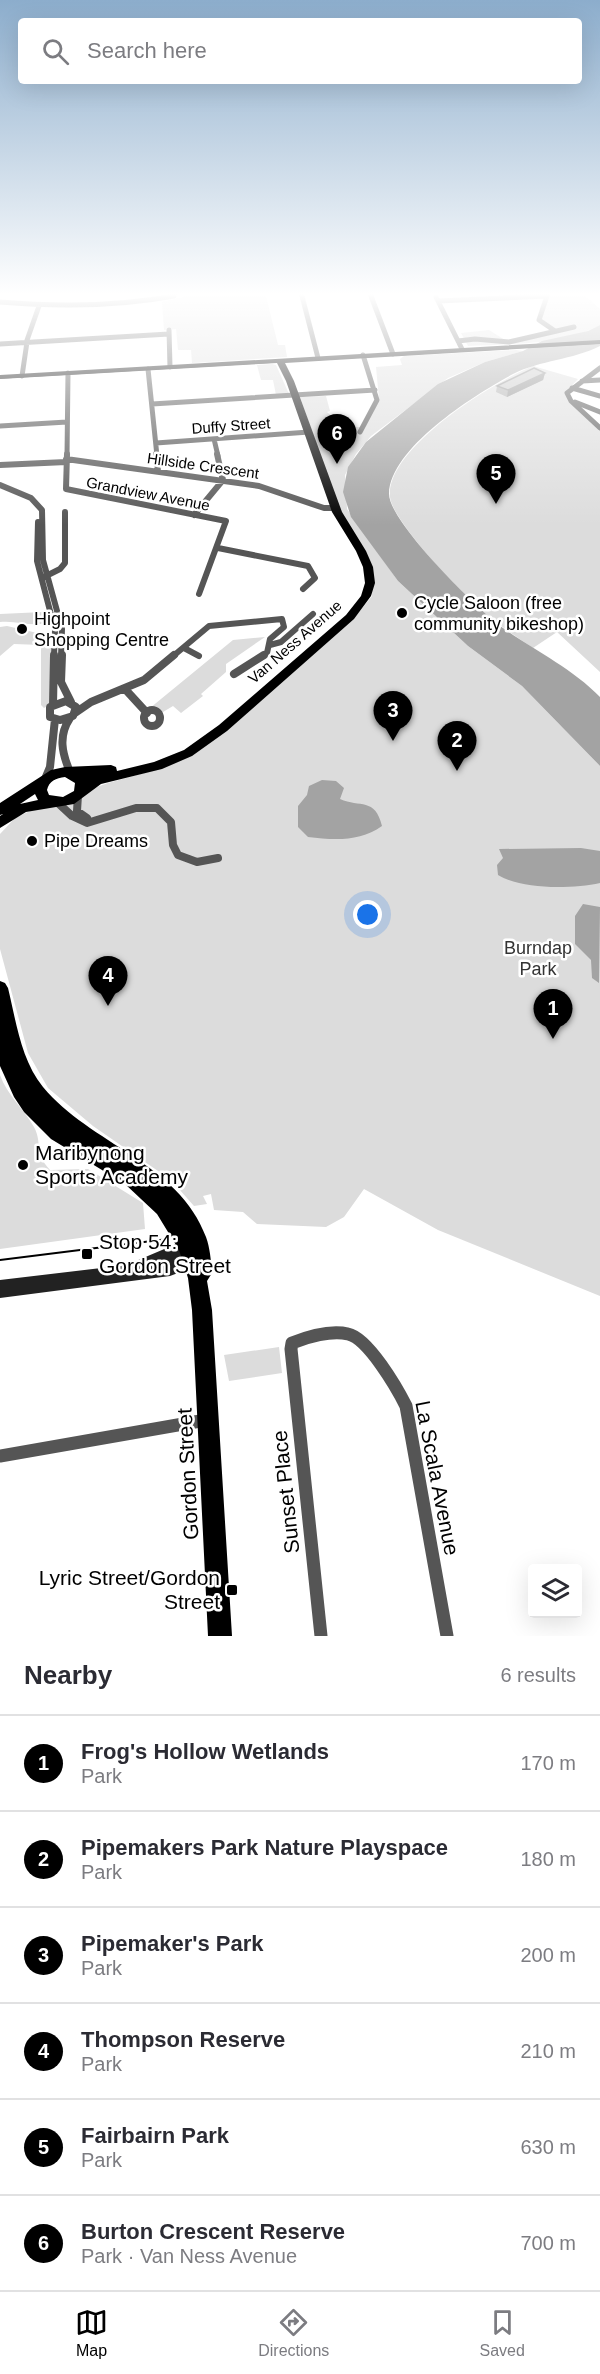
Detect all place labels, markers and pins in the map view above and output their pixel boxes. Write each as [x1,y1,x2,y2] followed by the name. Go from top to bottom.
[318,414,356,464] pin: 6
[476,454,516,504] pin: 5
[414,593,584,634] place label: Cycle Saloon (free community bikeshop)
[395,606,409,620] marker: Cycle Saloon (free community bikeshop)
[34,609,169,650] place label: Highpoint Shopping Centre
[15,622,29,636] marker: Highpoint Shopping Centre
[374,692,412,741] pin: 3
[438,722,476,771] pin: 2
[44,831,148,851] place label: Pipe Dreams
[25,834,39,848] marker: Pipe Dreams
[88,956,128,1006] pin: 4
[534,990,572,1039] pin: 1
[35,1141,188,1188] place label: Maribynong Sports Academy
[16,1158,30,1172] marker: Maribynong Sports Academy
[99,1230,231,1277] place label: Stop 54: Gordon Street
[80,1247,94,1261] marker: Stop 54: Gordon Street
[39,1566,220,1613] place label: Lyric Street/Gordon Street
[225,1583,239,1597] marker: Lyric Street/Gordon Street

